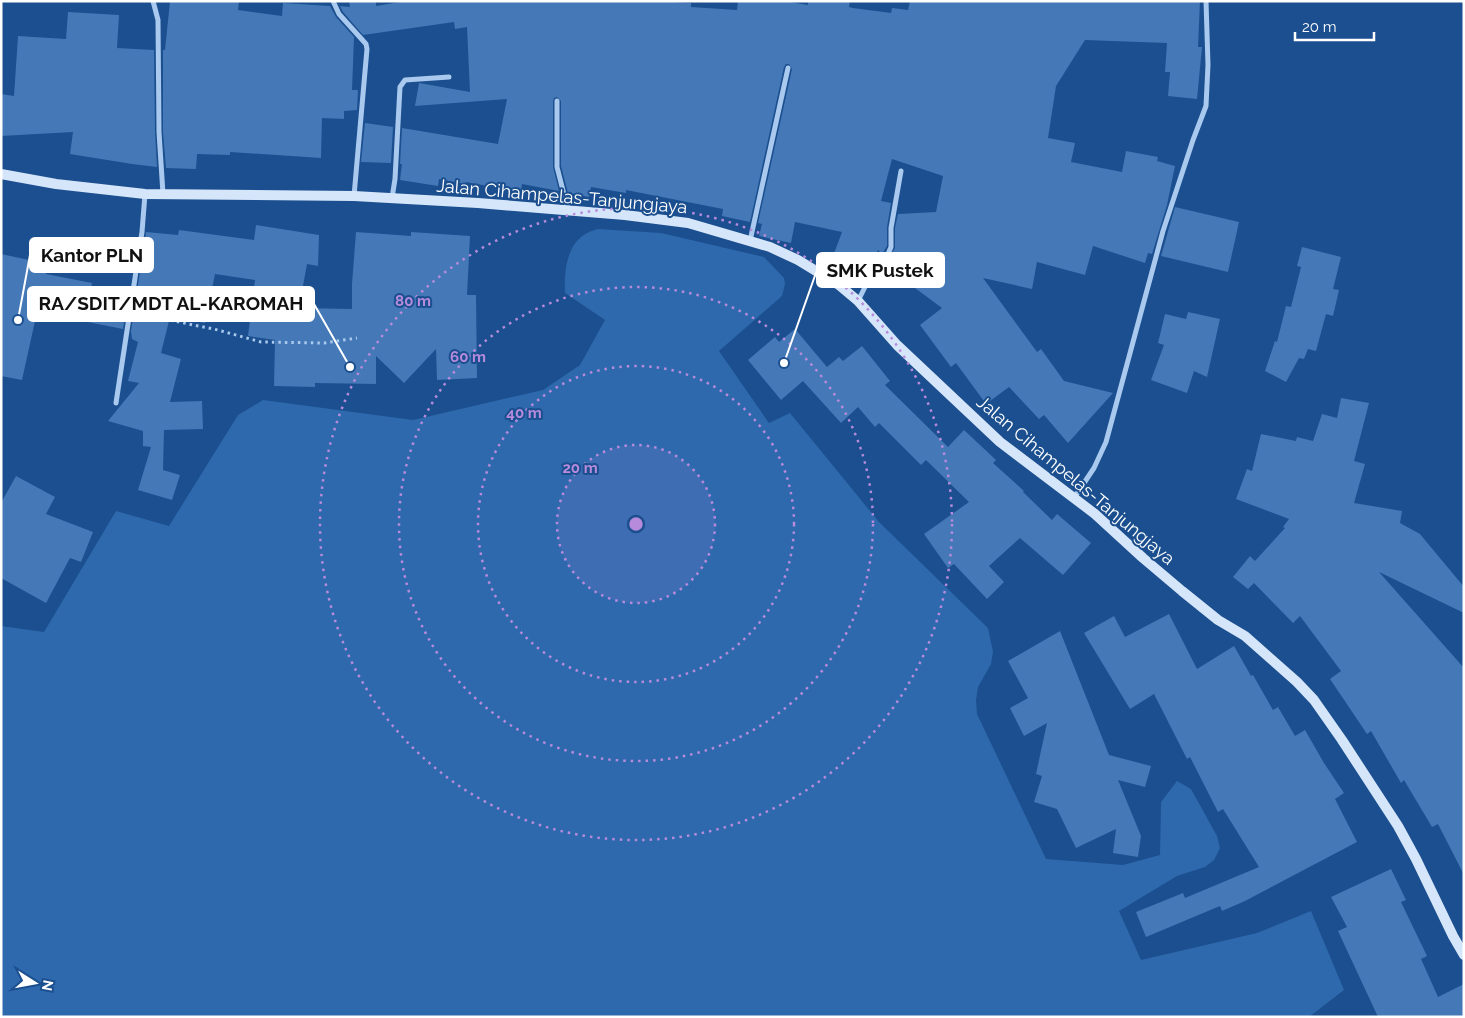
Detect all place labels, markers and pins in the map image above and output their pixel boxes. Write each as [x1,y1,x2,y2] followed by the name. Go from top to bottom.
[30,238,153,272] callout: Kantor PLN
[817,253,944,287] callout: SMK Pustek
[28,287,314,321] callout: RA/SDIT/MDT AL-KAROMAH
[627,515,645,533] centre of rings

